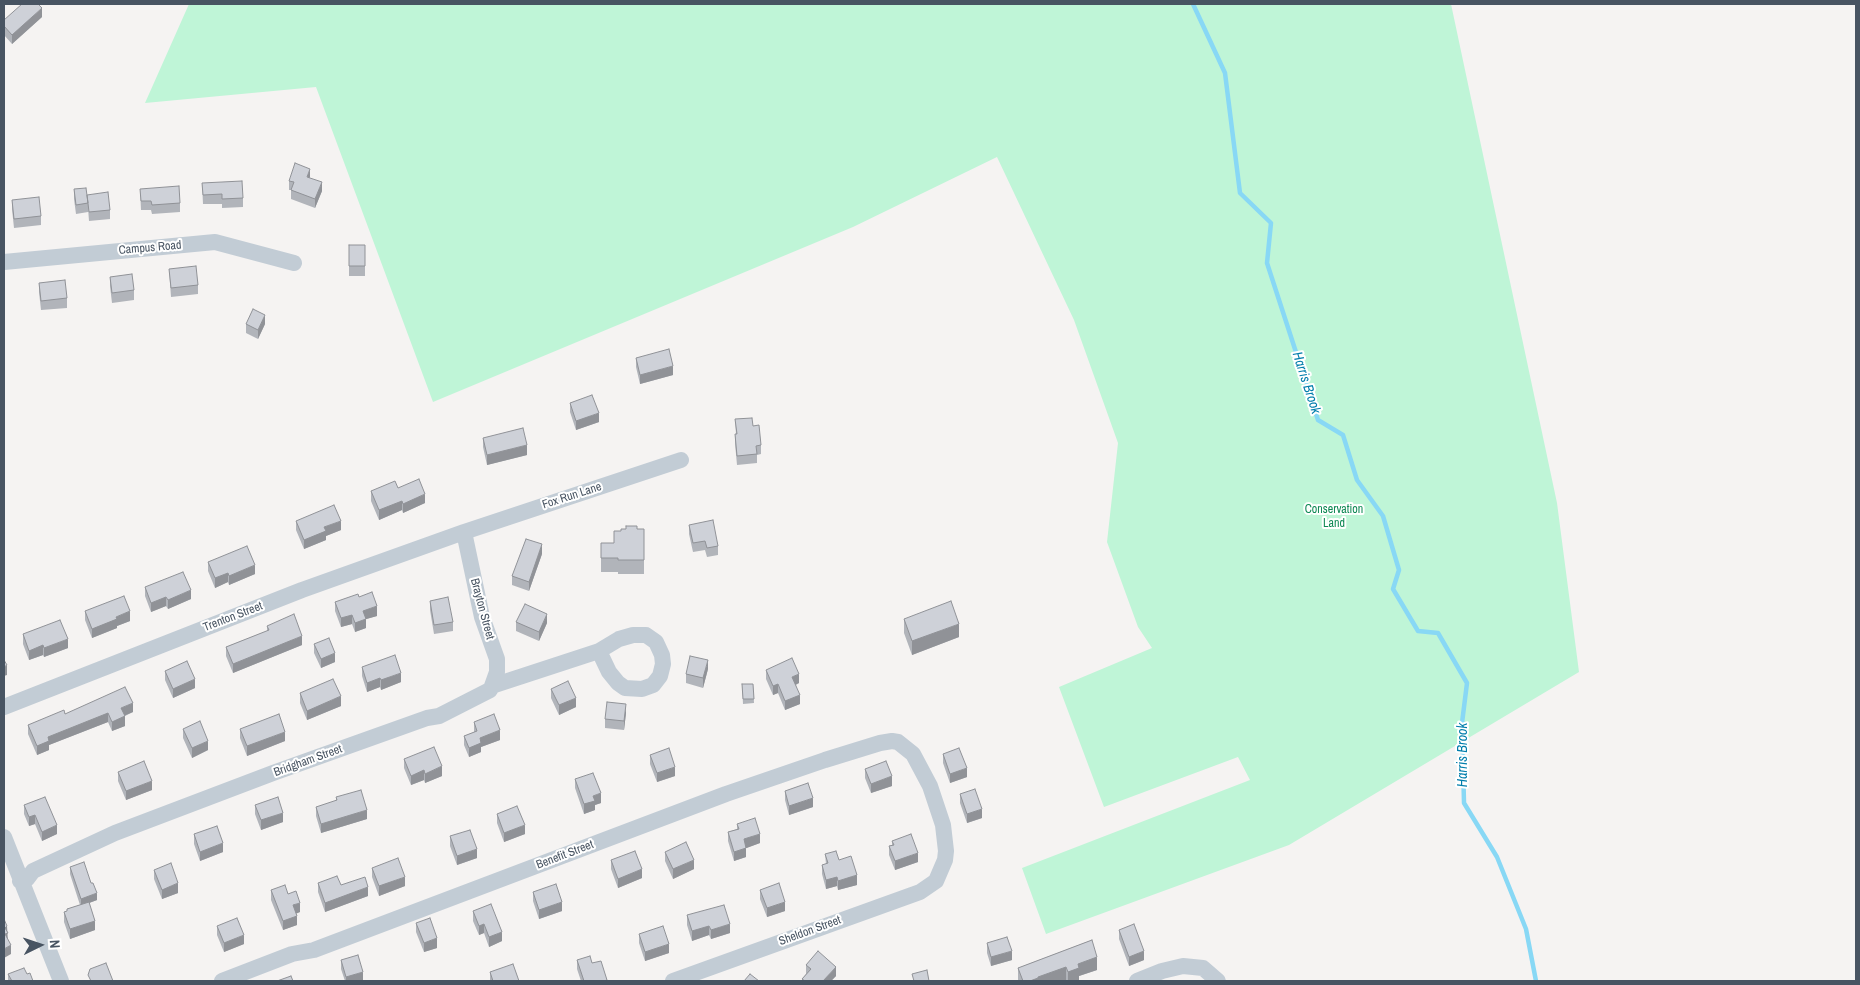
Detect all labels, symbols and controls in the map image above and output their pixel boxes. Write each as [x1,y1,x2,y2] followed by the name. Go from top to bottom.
[118,238,182,258] street label: Campus Road
[1288,350,1324,416] water label: Harris Brook
[541,480,603,512] street label: Fox Run Lane
[1305,503,1363,531] park label: Conservation Land
[467,577,497,641] street label: Brayton Street
[201,599,265,635] street label: Trenton Street
[1455,723,1471,787] water label: Harris Brook
[272,742,344,780] street label: Bridgham Street
[534,837,596,873] street label: Benefit Street
[777,913,843,949] street label: Sheldon Street
[15,920,65,970] north arrow
[46,939,64,949] text: N

